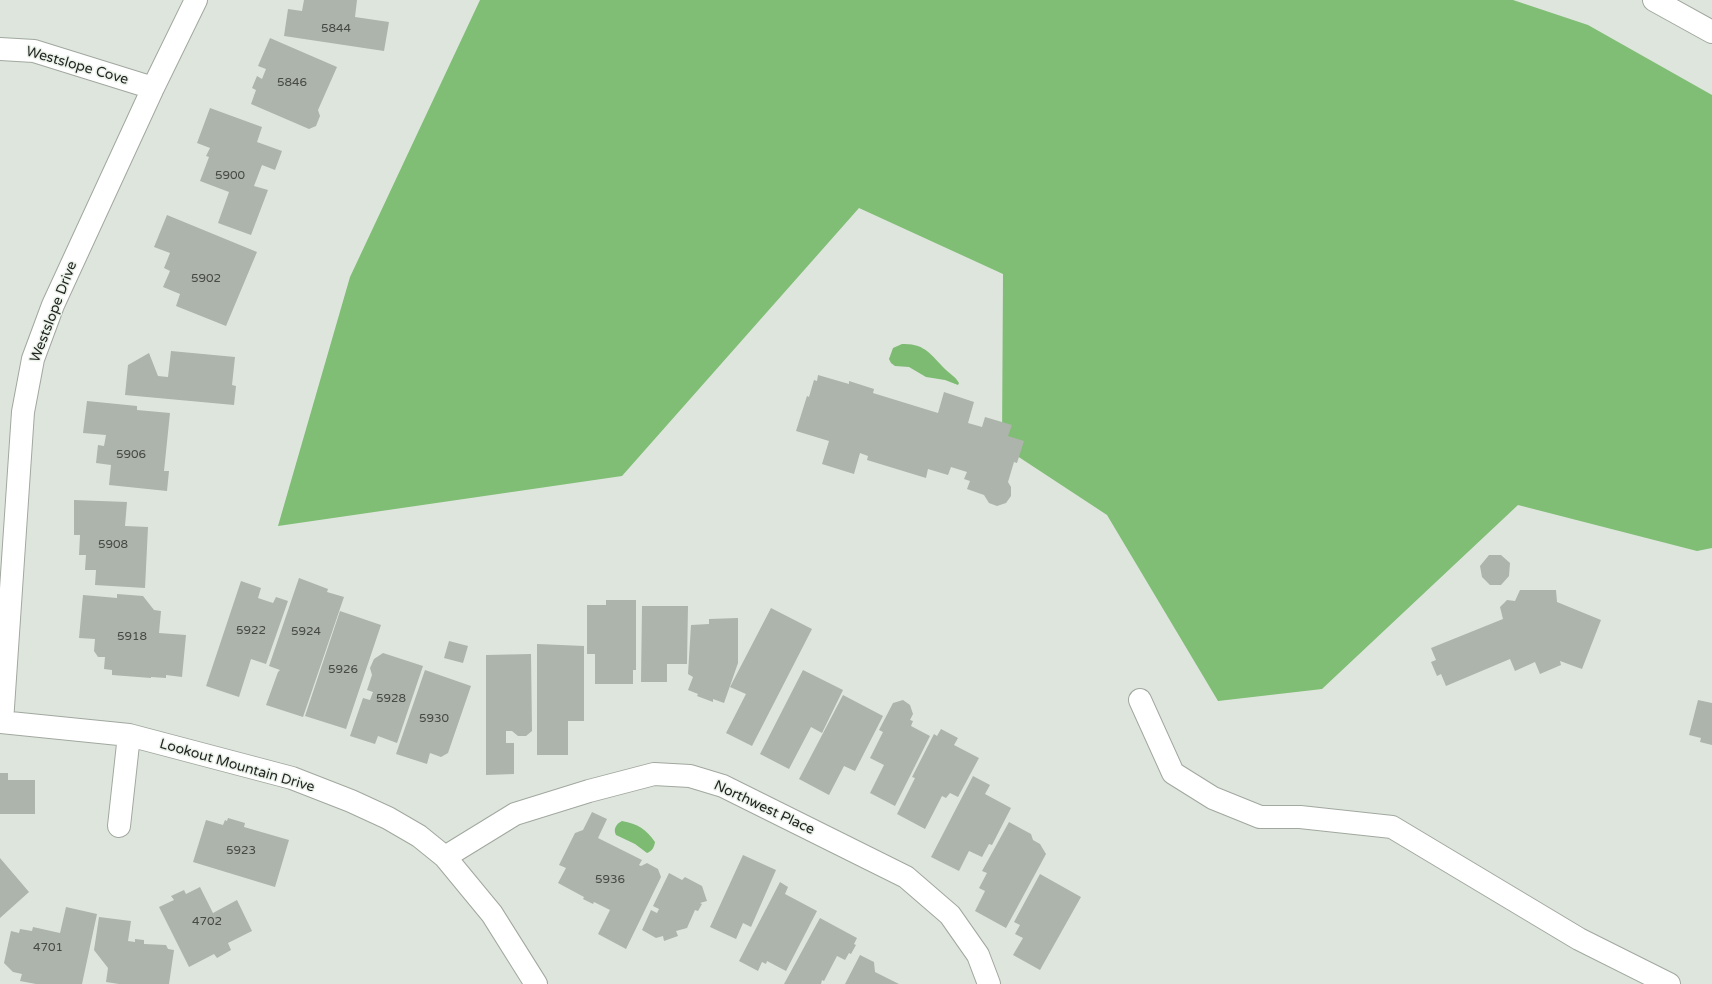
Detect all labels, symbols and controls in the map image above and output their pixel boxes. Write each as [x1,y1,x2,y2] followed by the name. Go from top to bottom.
[321,22,351,36] house number: 5844
[24,43,130,89] street label: Westslope Cove
[277,76,307,90] house number: 5846
[215,169,245,183] house number: 5900
[27,259,81,365] street label: Westslope Drive
[191,272,221,286] house number: 5902
[116,448,146,462] house number: 5906
[98,538,128,552] house number: 5908
[236,624,266,638] house number: 5922
[291,625,321,639] house number: 5924
[117,630,147,644] house number: 5918
[328,663,358,677] house number: 5926
[376,692,406,706] house number: 5928
[419,712,449,726] house number: 5930
[157,736,317,796] street label: Lookout Mountain Drive
[711,777,817,839] street label: Northwest Place
[226,844,256,858] house number: 5923
[595,873,625,887] house number: 5936
[192,915,222,929] house number: 4702
[33,941,63,955] house number: 4701

